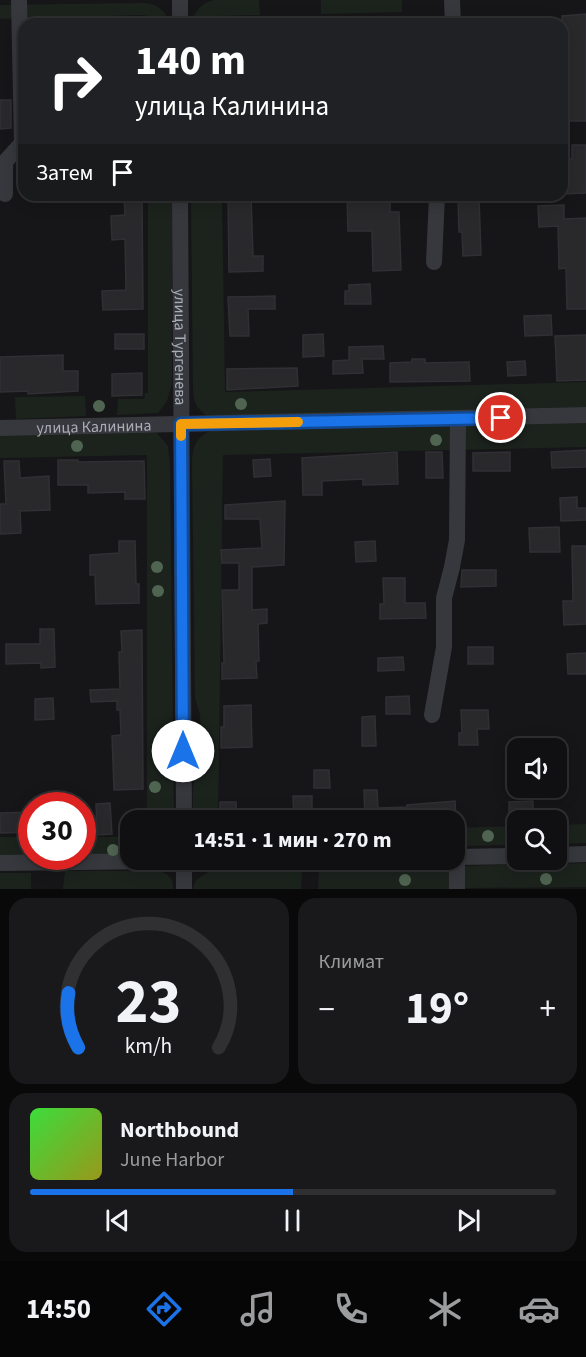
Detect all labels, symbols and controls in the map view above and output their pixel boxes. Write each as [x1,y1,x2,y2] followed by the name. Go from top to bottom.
[135,31,246,91] text: 140 m
[36,42,114,120] icon: right
[135,87,329,126] text: улица Калинина
[106,156,139,189] icon: arrive
[36,157,94,189] text: Затем
[169,289,191,405] street label: улица Тургенева
[475,392,526,443] pin
[484,401,517,434] icon: arrive
[36,415,152,439] street label: улица Калинина
[151,719,215,783] position arrow
[507,738,567,870] map controls
[507,738,567,798] button: sound
[18,792,96,870] speed limit sign: 30
[507,810,567,870] button: search
[193,824,392,856] text: 14:51 · 1 мин · 270 m
[319,948,384,976] text: Климат
[116,958,182,1047] text: 23
[405,977,469,1041] text: 19°
[319,986,335,1033] text: −
[540,986,556,1033] text: +
[125,1031,173,1062] text: km/h
[120,1114,239,1146] text: Northbound
[120,1146,224,1174] text: June Harbor
[101,1204,134,1237] icon: previous
[276,1204,309,1237] icon: pause
[452,1204,485,1237] icon: next
[143,1288,185,1330] icon: directions
[237,1288,279,1330] icon: music
[330,1288,372,1330] icon: phone
[424,1288,466,1330] icon: climate
[518,1288,560,1330] icon: car
[26,1290,91,1329] text: 14:50

